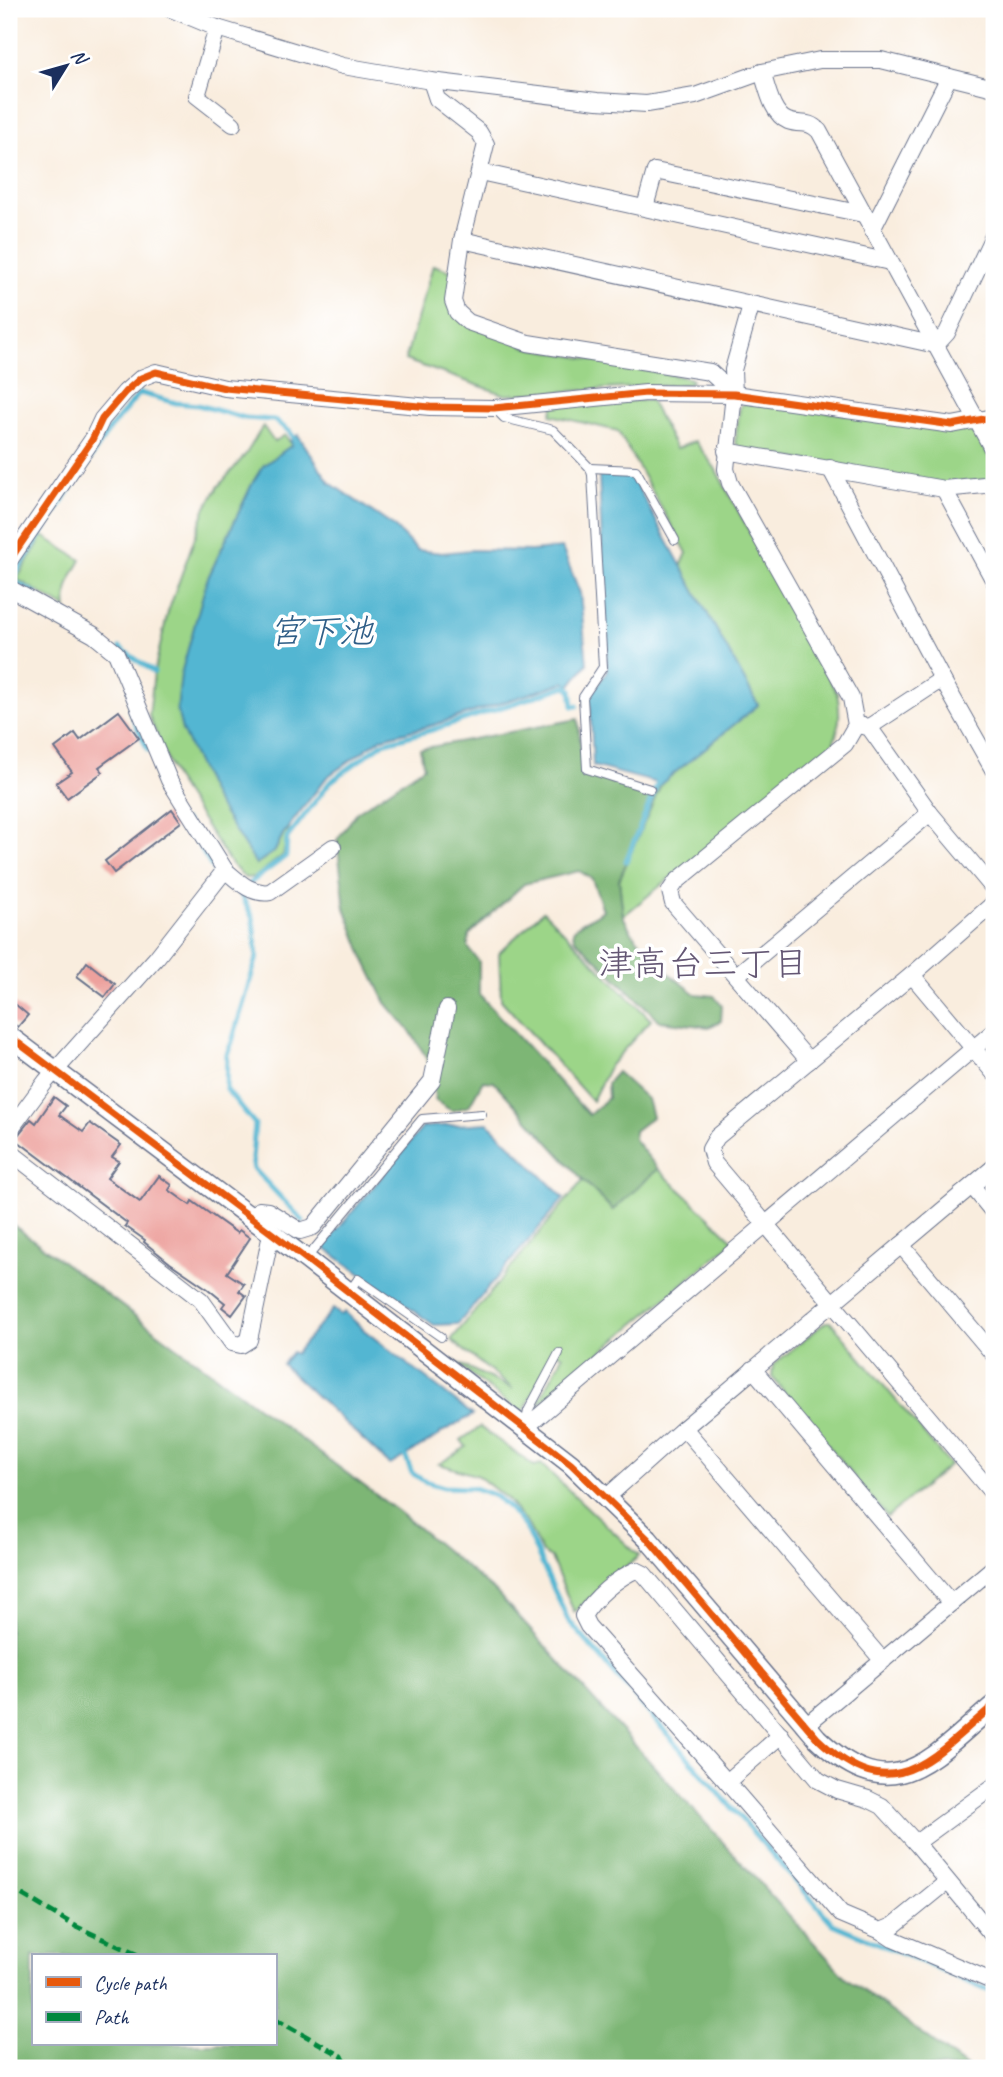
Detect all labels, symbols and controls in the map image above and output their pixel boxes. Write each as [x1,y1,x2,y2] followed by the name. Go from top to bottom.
[32,32,102,102] north arrow
[66,44,94,71] text: N
[268,609,374,654] water label: 宮下池
[598,941,808,986] district label: 津高台三丁目
[32,1954,276,2046] legend
[94,1970,167,1996] text: Cycle path
[94,2004,130,2030] text: Path

